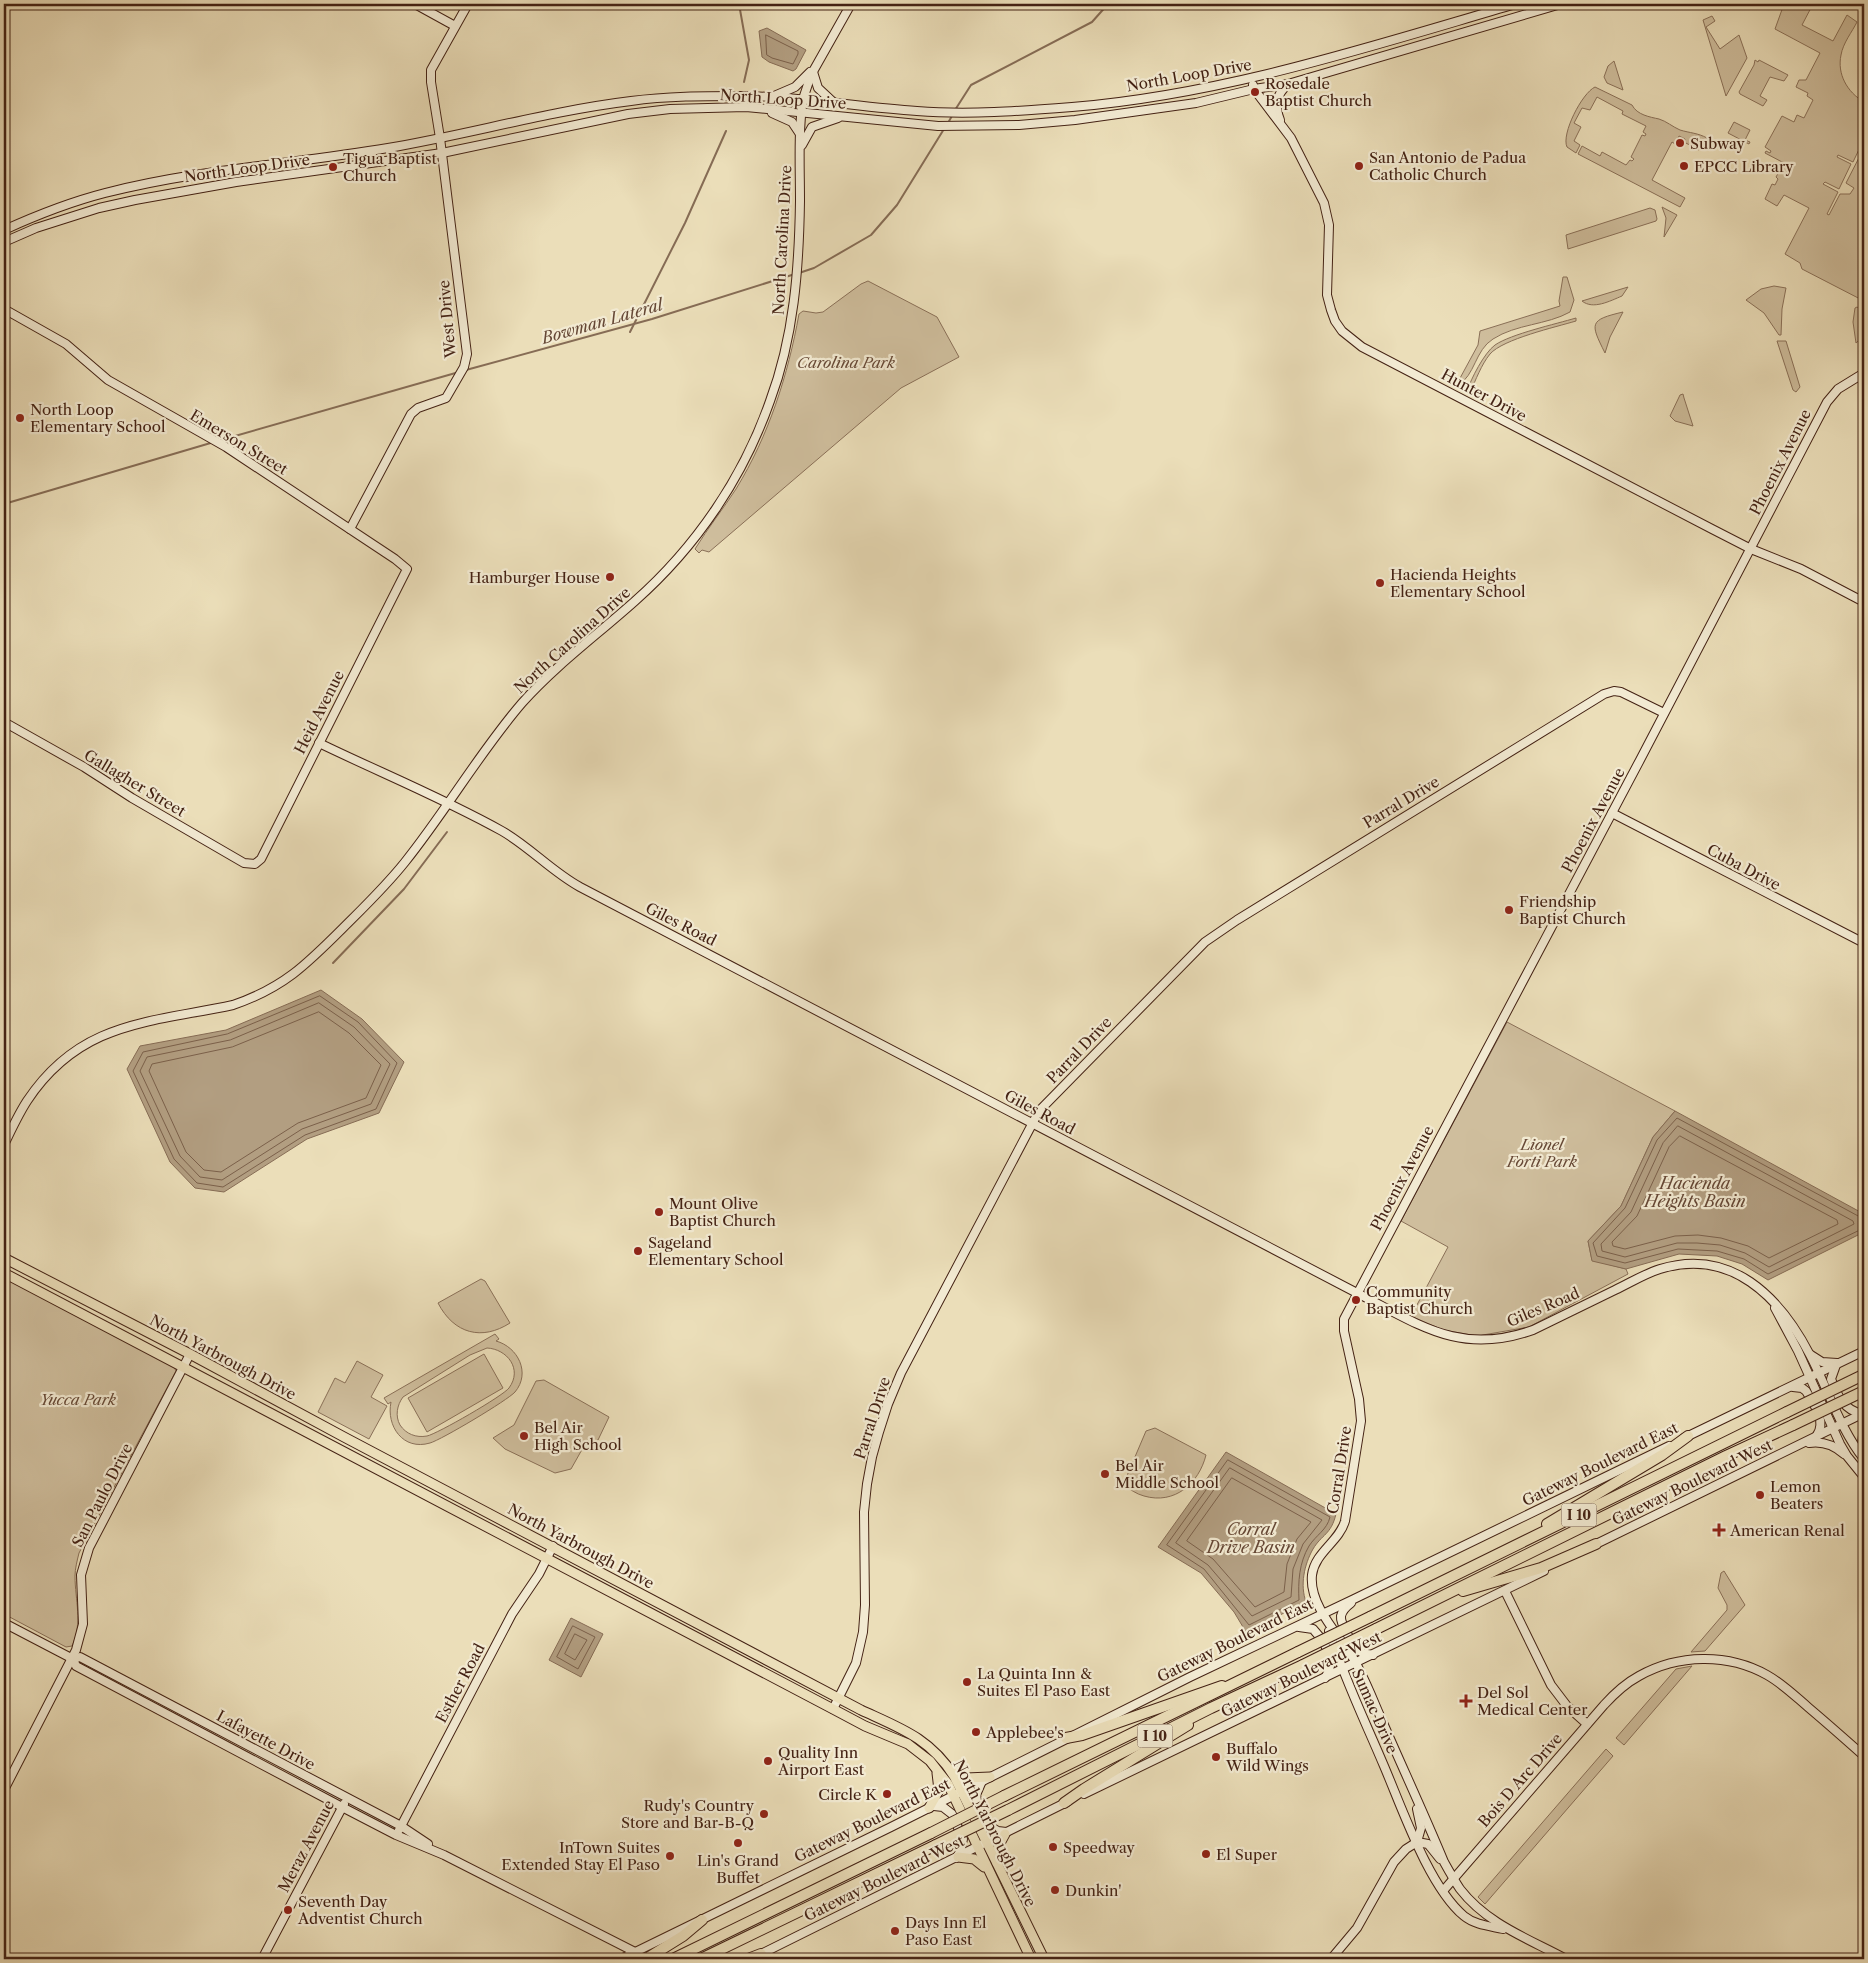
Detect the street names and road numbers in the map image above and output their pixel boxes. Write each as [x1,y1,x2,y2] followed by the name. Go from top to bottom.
[1125,55,1253,95] street label: North Loop Drive
[719,85,847,113] street label: North Loop Drive
[183,150,311,186] street label: North Loop Drive
[769,165,795,315] street label: North Carolina Drive
[434,279,460,360] street label: West Drive
[1438,365,1530,425] street label: Hunter Drive
[187,405,292,479] street label: Emerson Street
[1745,406,1815,518] street label: Phoenix Avenue
[510,583,634,697] street label: North Carolina Drive
[290,667,348,757] street label: Heid Avenue
[81,745,190,821] street label: Gallagher Street
[1557,764,1629,876] street label: Phoenix Avenue
[1359,772,1443,832] street label: Parral Drive
[1704,840,1784,894] street label: Cuba Drive
[642,898,720,950] street label: Giles Road
[1042,1013,1116,1087] street label: Parral Drive
[1001,1086,1079,1138] street label: Giles Road
[1366,1122,1438,1234] street label: Phoenix Avenue
[1504,1283,1582,1331] street label: Giles Road
[147,1310,299,1404] street label: North Yarbrough Drive
[850,1374,894,1462] street label: Parral Drive
[1519,1418,1682,1510] street label: Gateway Boulevard East
[1323,1425,1355,1515] street label: Corral Drive
[1609,1435,1776,1529] street label: Gateway Boulevard West
[68,1440,136,1550] street label: San Paulo Drive
[505,1499,657,1593] street label: North Yarbrough Drive
[1562,1504,1596,1526] road number: I 10
[1154,1594,1317,1686] street label: Gateway Boulevard East
[1218,1627,1385,1721] street label: Gateway Boulevard West
[431,1640,489,1726] street label: Esther Road
[1348,1666,1402,1756] street label: Sumac Drive
[213,1706,319,1774] street label: Lafayette Drive
[1138,1724,1172,1748] road number: I 10
[1474,1729,1566,1831] street label: Bois D Arc Drive
[950,1756,1040,1910] street label: North Yarbrough Drive
[791,1774,954,1866] street label: Gateway Boulevard East
[274,1797,338,1895] street label: Meraz Avenue
[801,1831,968,1925] street label: Gateway Boulevard West

